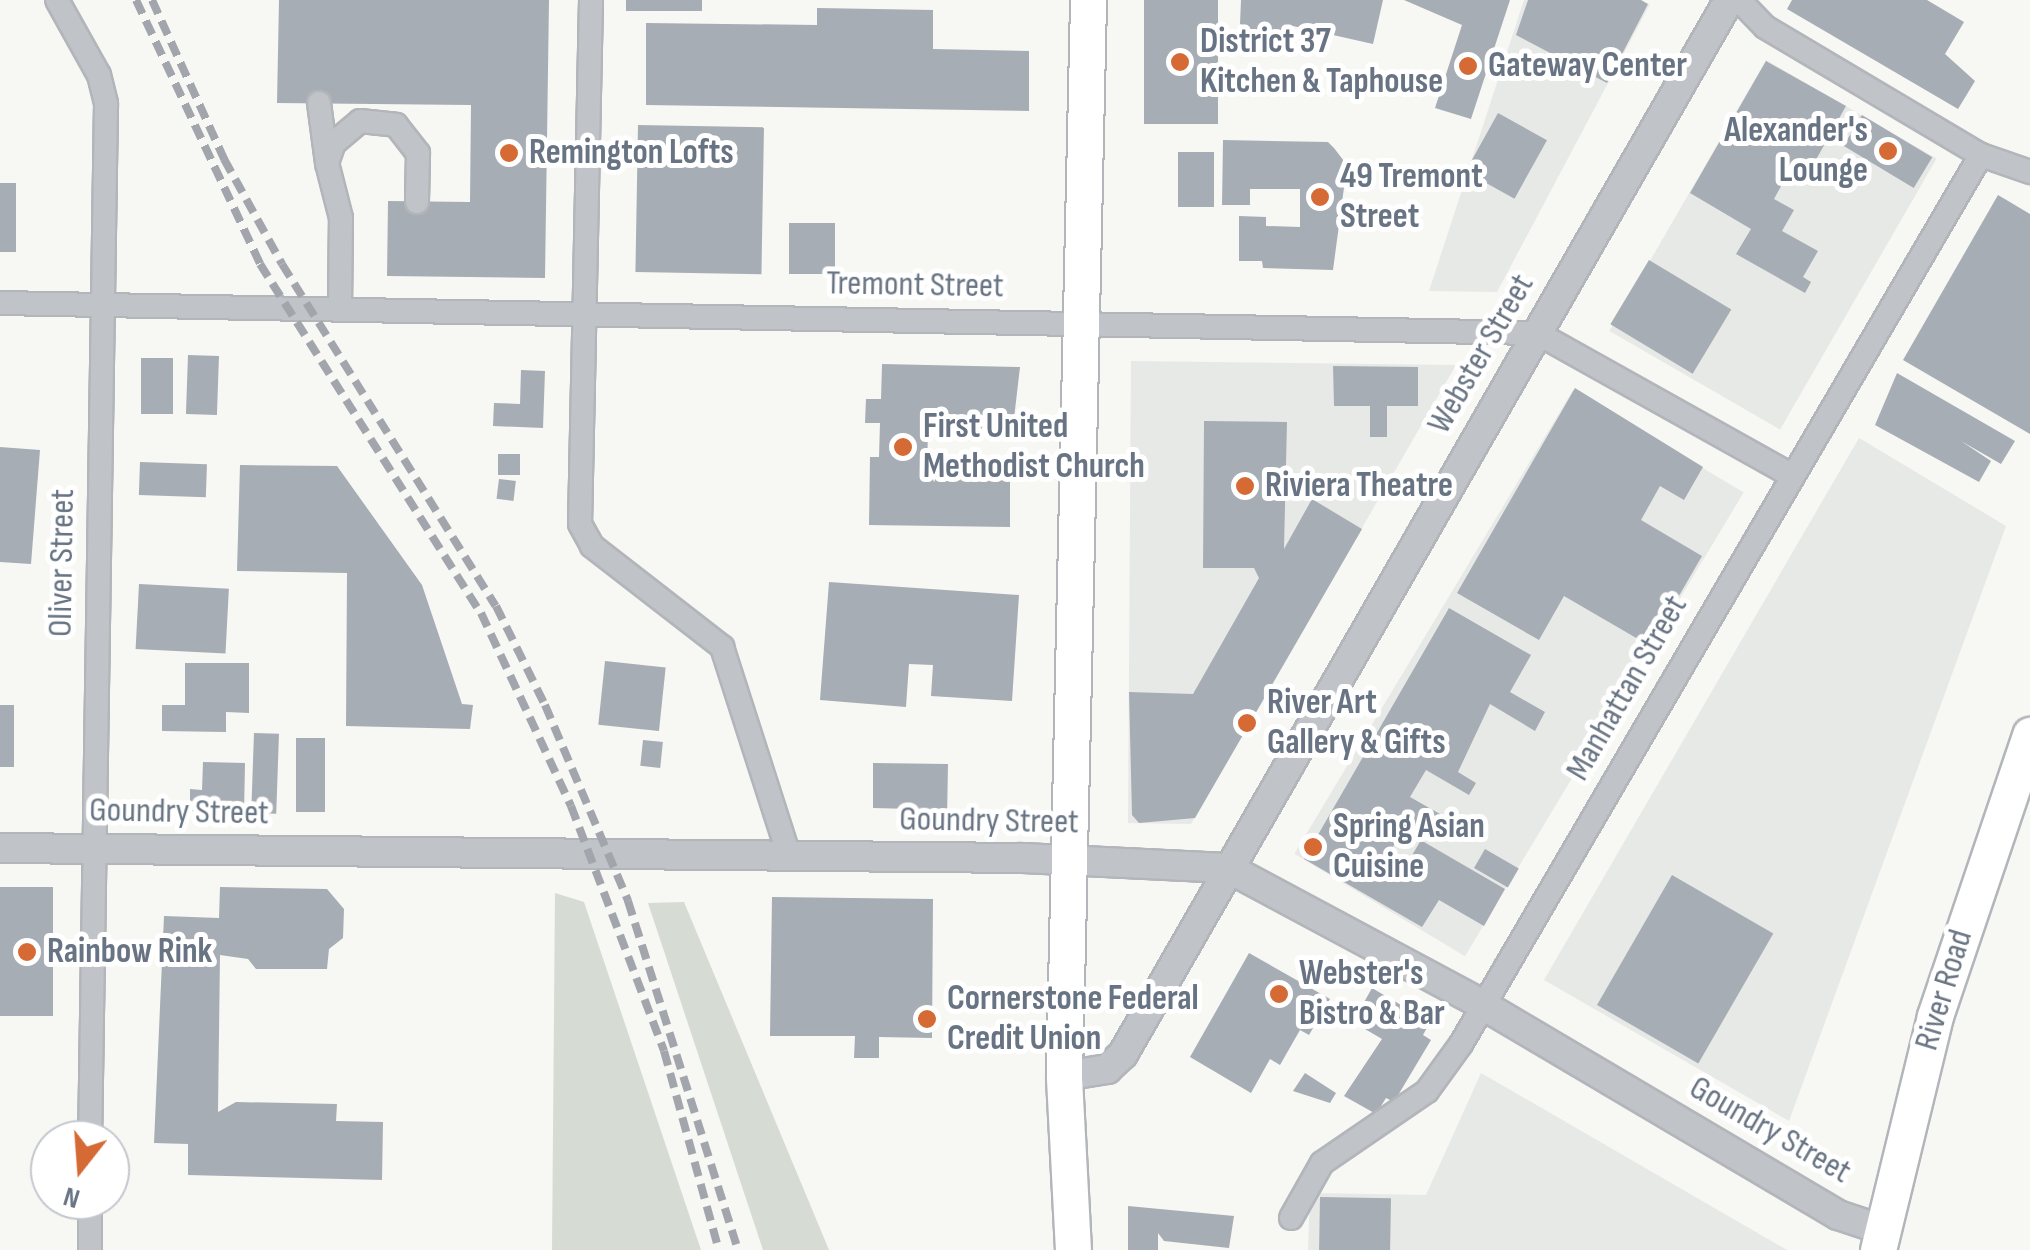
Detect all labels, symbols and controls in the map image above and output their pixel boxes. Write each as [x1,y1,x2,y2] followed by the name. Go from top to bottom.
[1200,21,1443,103] place label: District 37 Kitchen & Taphouse
[1488,45,1687,87] place label: Gateway Center
[1169,51,1191,73] marker: District 37 Kitchen & Taphouse
[1457,55,1479,77] marker: Gateway Center
[1724,110,1868,192] place label: Alexander's Lounge
[529,132,734,174] place label: Remington Lofts
[1877,140,1899,162] marker: Alexander's Lounge
[498,142,520,164] marker: Remington Lofts
[1340,156,1483,238] place label: 49 Tremont Street
[1309,186,1331,208] marker: 49 Tremont Street
[826,262,1004,308] street label: Tremont Street
[1418,267,1544,441] street label: Webster Street
[923,406,1145,488] place label: First United Methodist Church
[892,436,914,458] marker: First United Methodist Church
[1265,465,1453,507] place label: Riviera Theatre
[1234,475,1256,497] marker: Riviera Theatre
[40,489,84,637] street label: Oliver Street
[1557,588,1697,788] street label: Manhattan Street
[1267,682,1446,764] place label: River Art Gallery & Gifts
[1236,712,1258,734] marker: River Art Gallery & Gifts
[89,789,269,835] street label: Goundry Street
[899,798,1079,844] street label: Goundry Street
[1333,806,1485,888] place label: Spring Asian Cuisine
[1302,836,1324,858] marker: Spring Asian Cuisine
[1906,925,1982,1055] street label: River Road
[47,931,212,973] place label: Rainbow Rink
[16,941,38,963] marker: Rainbow Rink
[1299,953,1445,1035] place label: Webster's Bistro & Bar
[947,978,1199,1060] place label: Cornerstone Federal Credit Union
[1268,983,1290,1005] marker: Webster's Bistro & Bar
[916,1008,938,1030] marker: Cornerstone Federal Credit Union
[1682,1067,1858,1193] street label: Goundry Street
[30,1120,130,1220] north arrow
[60,1179,84,1215] text: N

